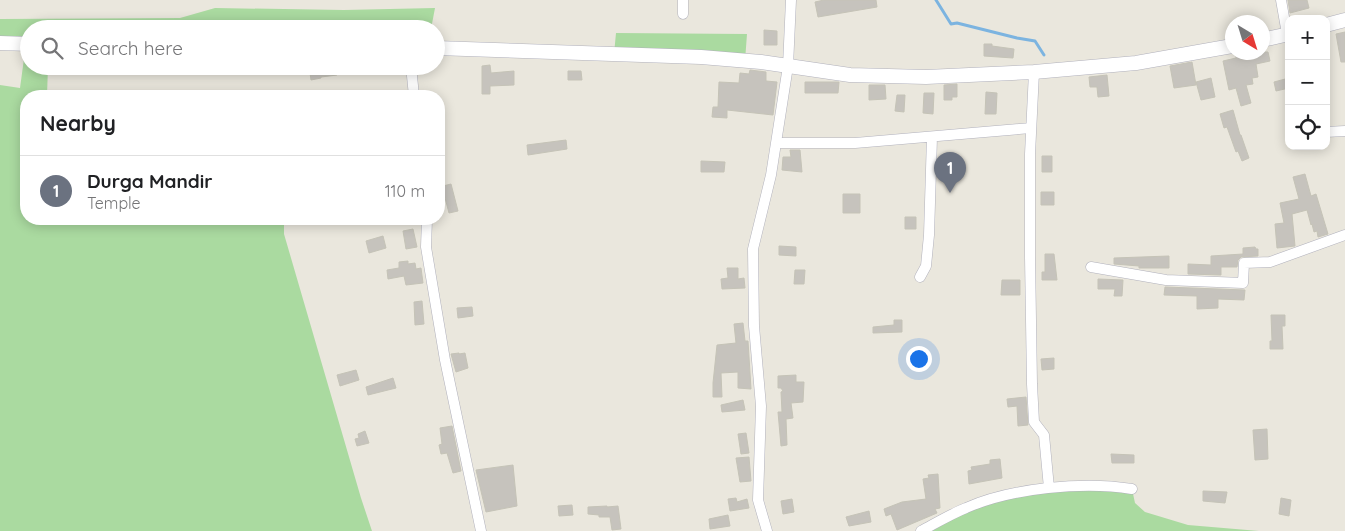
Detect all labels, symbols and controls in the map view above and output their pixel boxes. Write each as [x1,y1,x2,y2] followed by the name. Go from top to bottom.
[1225,15,1270,60] north arrow
[1285,15,1330,150] map controls
[1285,15,1330,60] button: +
[20,20,445,75] search box
[38,34,66,62] icon: search
[78,36,183,60] text: Search here
[1285,60,1330,105] button: −
[1285,105,1330,150] button: locate
[40,110,116,136] text: Nearby
[934,152,966,193] pin: 1
[87,169,212,193] text: Durga Mandir
[53,181,59,201] text: 1
[385,181,425,201] text: 110 m
[87,193,141,213] text: Temple
[906,346,932,372] your location

